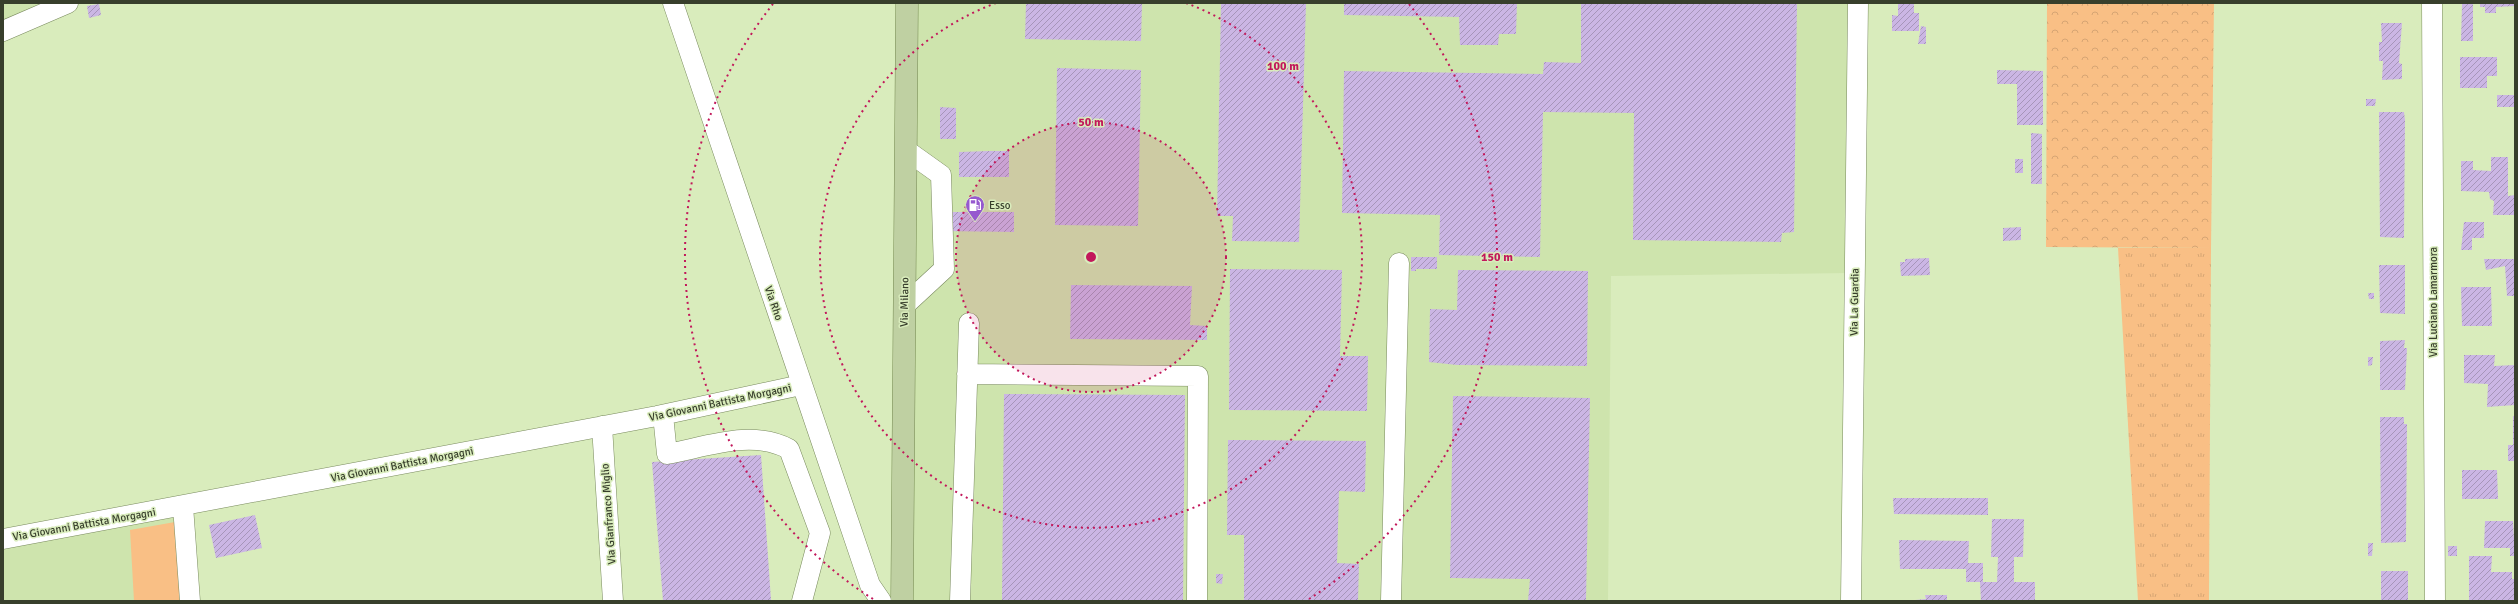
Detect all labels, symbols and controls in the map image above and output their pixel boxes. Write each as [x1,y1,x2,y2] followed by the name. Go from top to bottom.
[1267,59,1299,74] text: 100 m
[1078,115,1104,130] text: 50 m
[964,194,986,222] fuel station icon: Esso
[989,199,1011,212] place label: Esso
[2427,246,2440,357] street label: Via Luciano Lamarmora
[1084,250,1098,264] centre of rings
[1481,250,1513,265] text: 150 m
[1847,268,1862,336] street label: Via La Guardia
[898,277,911,327] street label: Via Milano
[762,284,786,322] street label: Via Rho
[648,381,792,424] street label: Via Giovanni Battista Morgagni
[330,444,475,485] street label: Via Giovanni Battista Morgagni
[598,463,619,565] street label: Via Gianfranco Miglio
[11,505,157,543] street label: Via Giovanni Battista Morgagni

